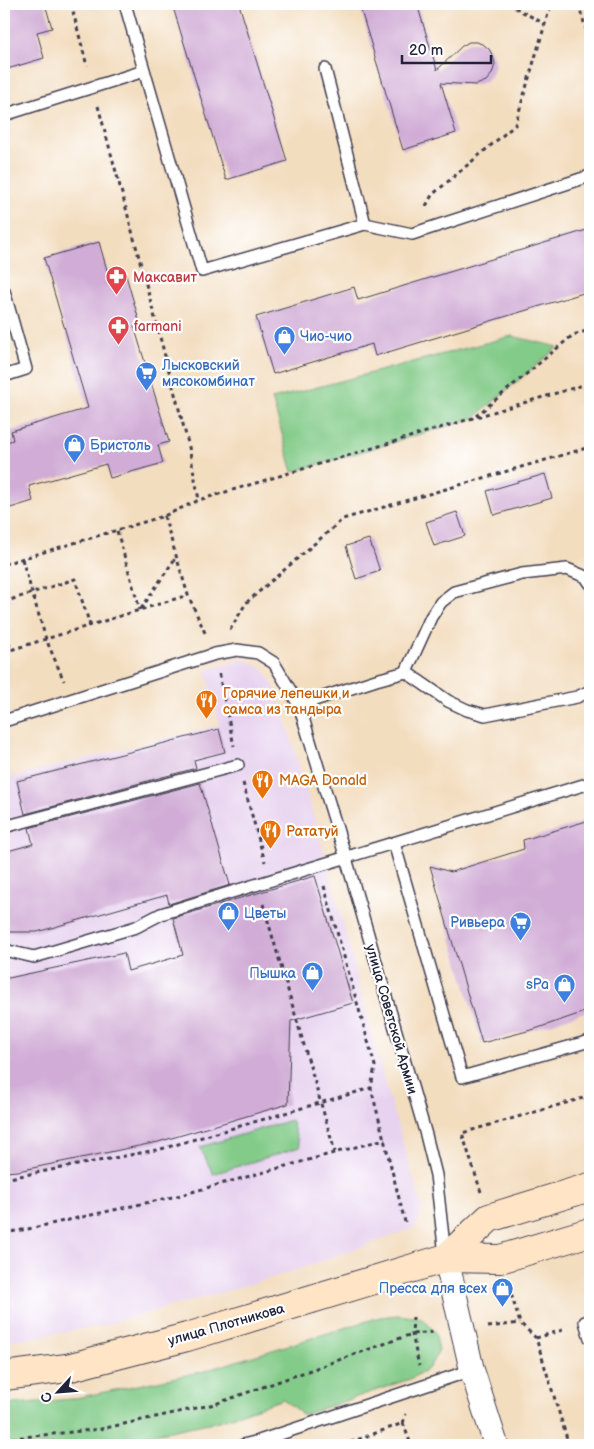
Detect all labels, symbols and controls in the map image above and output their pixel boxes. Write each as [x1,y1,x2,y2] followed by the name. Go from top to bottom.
[402,32,490,64] scale bar
[409,41,443,60] text: 20 m
[105,265,129,296] pharmacy icon: Максавит
[133,269,197,286] place label: Максавит
[106,314,130,345] pharmacy icon: farmani
[134,318,181,335] place label: farmani
[272,324,296,355] shop icon: Чио-чио
[300,328,352,345] place label: Чио-чио
[161,357,256,390] place label: Лысковский мясокомбинат
[134,361,158,392] supermarket icon: Лысковский мясокомбинат
[62,433,86,464] shop icon: Бристоль
[90,437,151,454] place label: Бристоль
[223,685,350,718] place label: Горячие лепешки и самса из тандыра
[195,689,219,720] restaurant icon: Горячие лепешки и самса из тандыра
[251,768,275,799] restaurant icon: MAGA Donald
[279,772,367,789] place label: MAGA Donald
[258,819,282,850] restaurant icon: Рататуй
[286,823,339,840] place label: Рататуй
[216,901,240,932] shop icon: Цветы
[244,905,286,922] place label: Цветы
[509,910,533,941] supermarket icon: Ривьера
[450,914,506,931] place label: Ривьера
[362,942,421,1096] street label: улица Советской Армии
[300,961,324,992] shop icon: Пышка
[249,965,297,982] place label: Пышка
[553,972,577,1003] shop icon: sPa
[526,976,549,993] place label: sPa
[491,1276,515,1307] shop icon: Пресса для всех
[379,1280,488,1297] place label: Пресса для всех
[166,1300,287,1349] street label: улица Плотникова
[32,1366,82,1416] north arrow
[37,1389,57,1406] text: С

